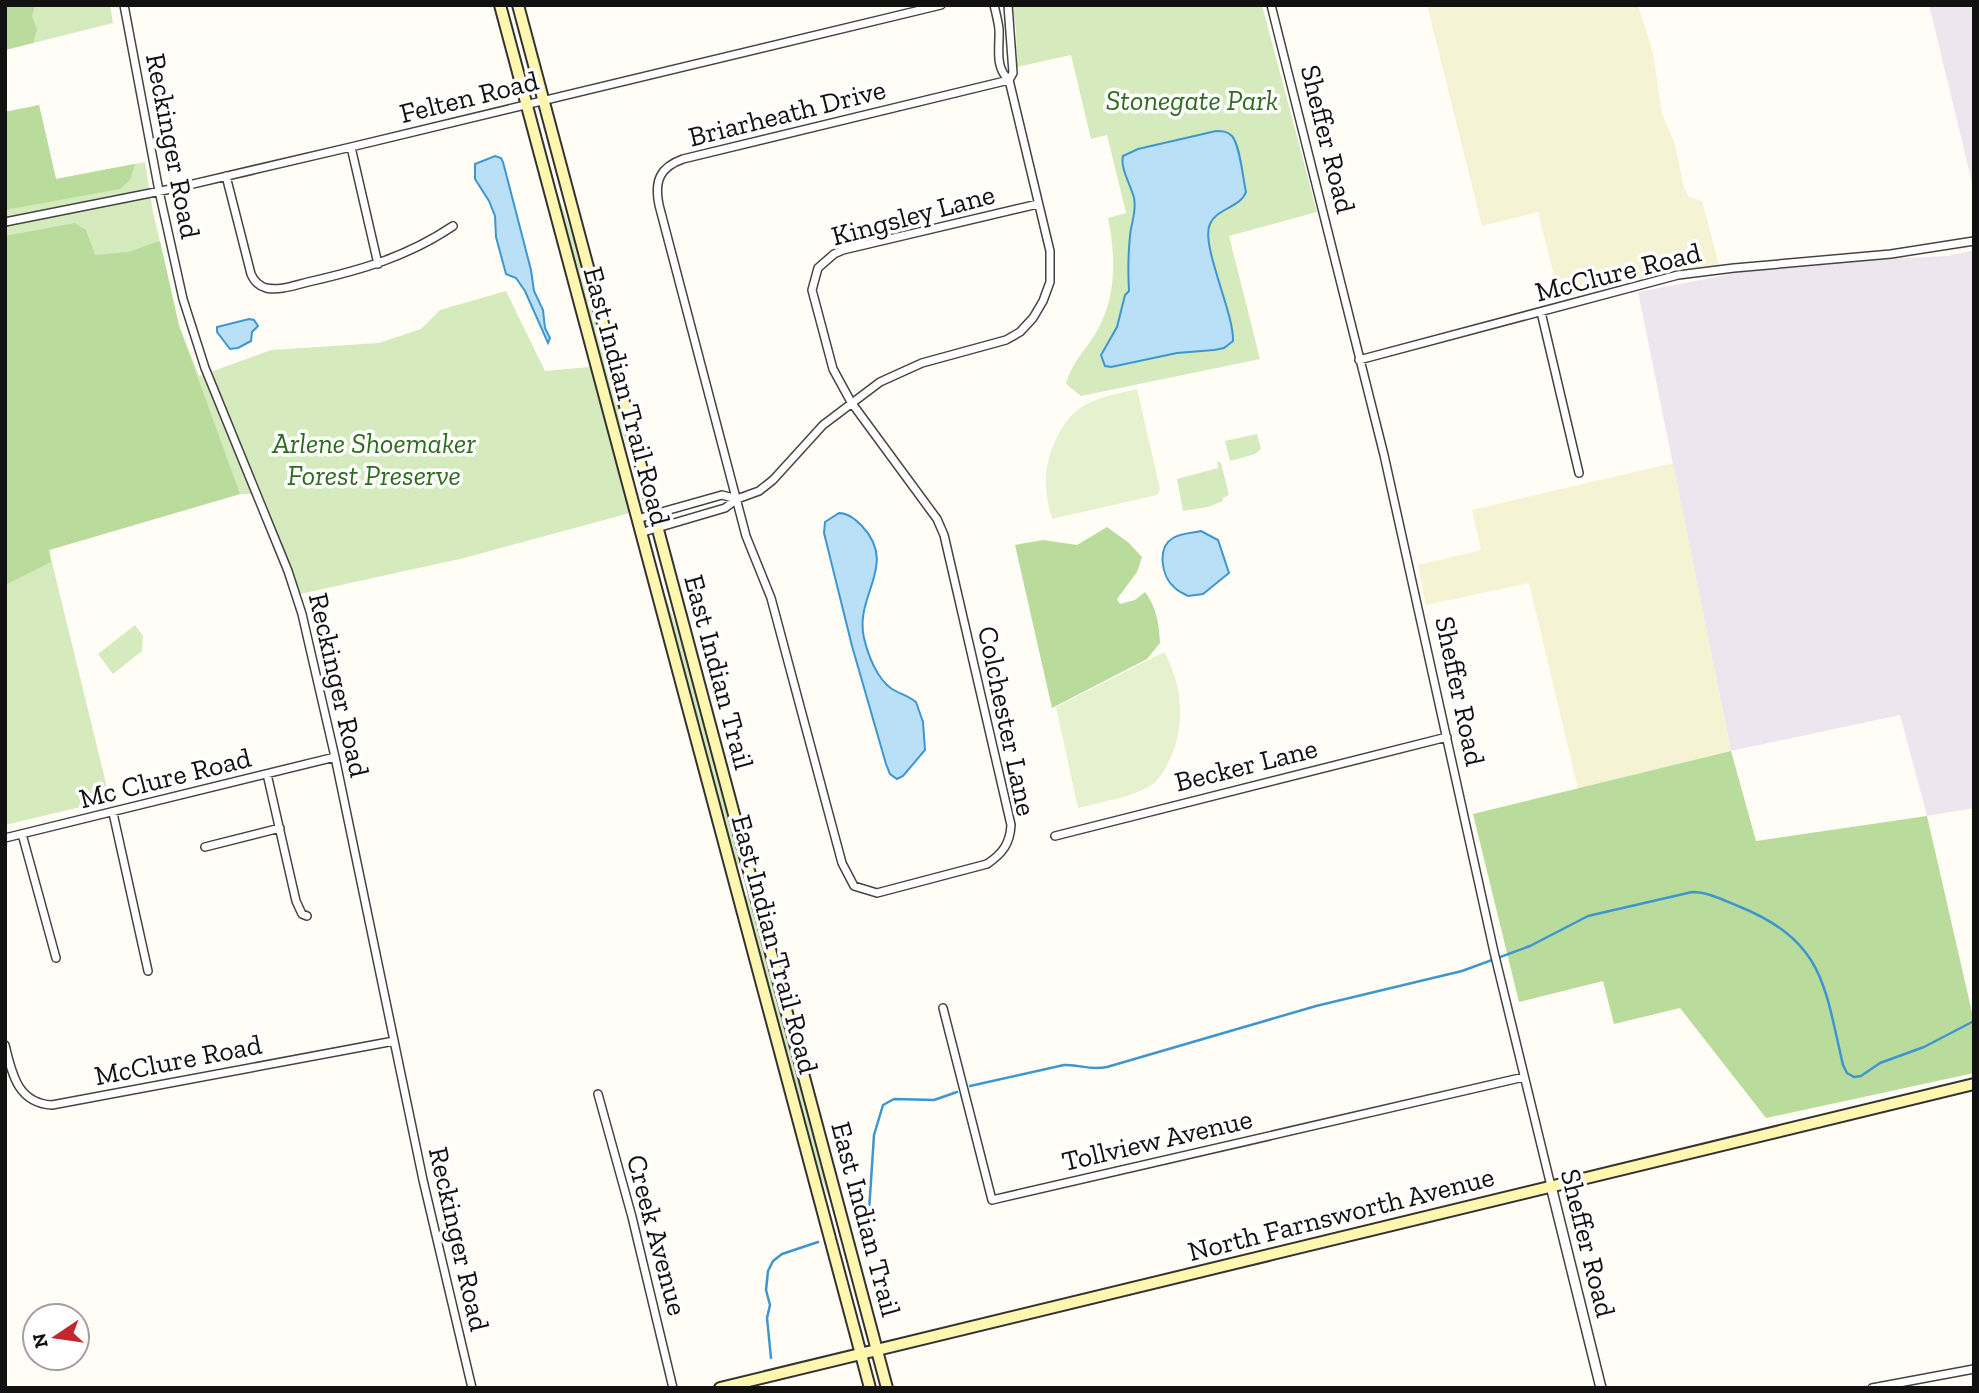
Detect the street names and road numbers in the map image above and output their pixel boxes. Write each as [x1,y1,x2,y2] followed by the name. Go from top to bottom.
[139,51,207,241] street label: Reckinger Road
[1294,61,1362,217] street label: Sheffer Road
[396,64,542,130] street label: Felten Road
[685,73,889,153] street label: Briarheath Drive
[828,177,998,253] street label: Kingsley Lane
[1532,235,1704,309] street label: McClure Road
[577,263,677,529] street label: East Indian Trail Road
[677,571,761,773] street label: East Indian Trail
[302,590,376,780] street label: Reckinger Road
[1428,613,1492,769] street label: Sheffer Road
[971,623,1043,819] street label: Colchester Lane
[1171,731,1321,799] street label: Becker Lane
[76,741,254,815] street label: Mc Clure Road
[725,811,825,1077] street label: East Indian Trail Road
[92,1028,264,1092] street label: McClure Road
[1059,1102,1255,1178] street label: Tollview Avenue
[824,1118,908,1320] street label: East Indian Trail
[422,1144,496,1334] street label: Reckinger Road
[620,1151,694,1319] street label: Creek Avenue
[1184,1160,1498,1268] street label: North Farnsworth Avenue
[1554,1165,1622,1321] street label: Sheffer Road

